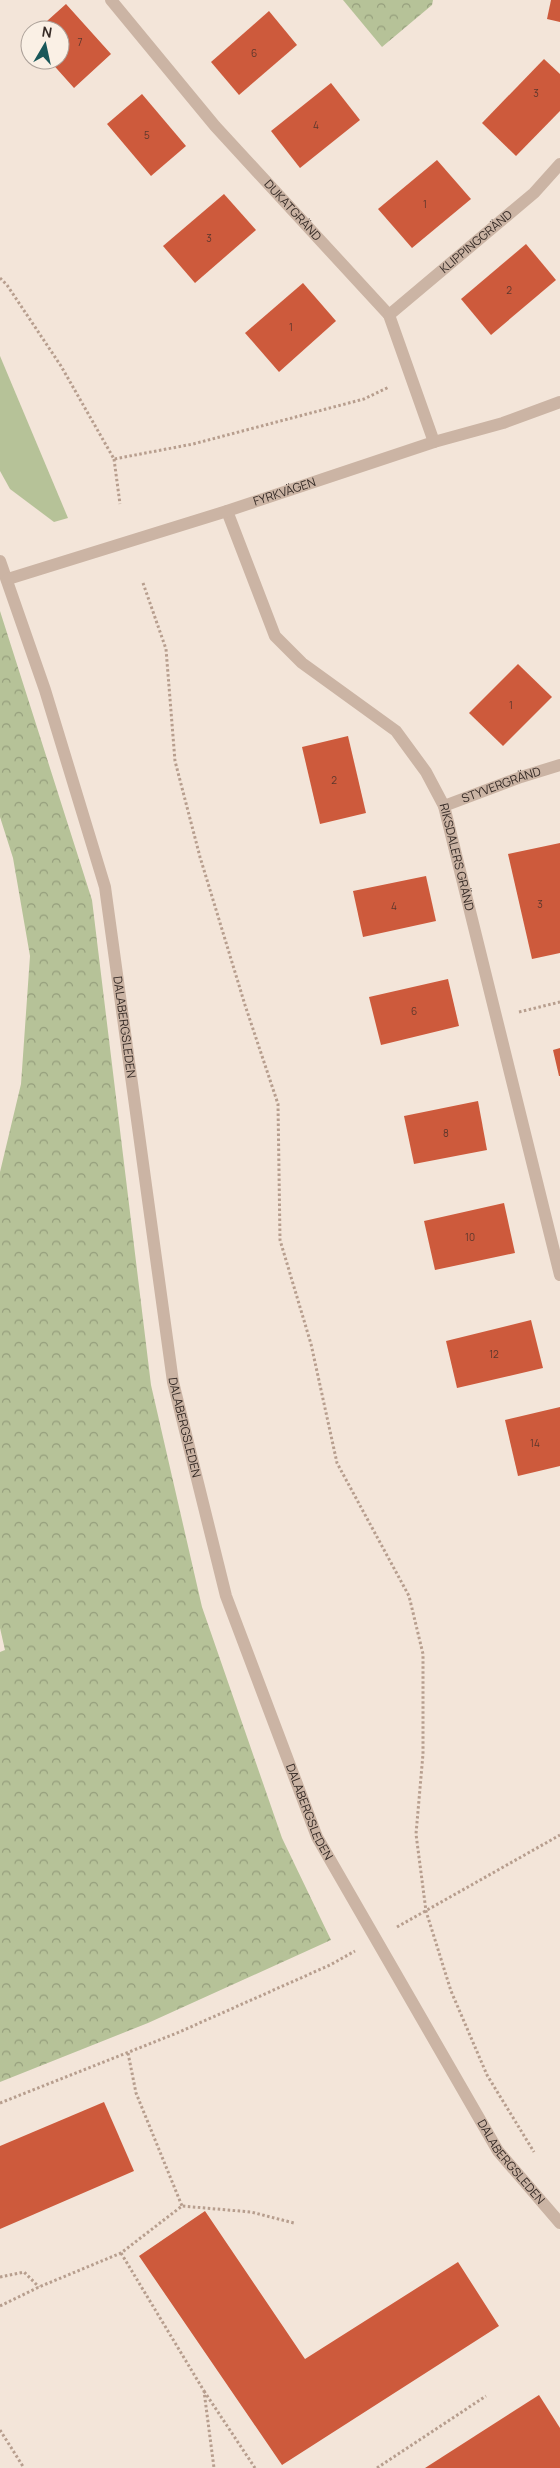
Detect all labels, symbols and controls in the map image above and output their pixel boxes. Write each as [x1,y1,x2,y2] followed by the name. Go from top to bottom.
[20,20,70,70] north arrow
[41,21,54,42] text: N
[77,35,83,49] house number: 7
[251,46,257,60] house number: 6
[533,86,539,100] house number: 3
[313,118,319,132] house number: 4
[144,128,150,142] house number: 5
[260,176,326,244] street label: DUKATGRÄND
[423,197,427,211] house number: 1
[436,206,516,277] street label: KLIPPINGGRÄND
[206,231,212,245] house number: 3
[506,283,512,297] house number: 2
[289,320,293,334] house number: 1
[251,473,318,510] street label: FYRKVÄGEN
[509,698,513,712] house number: 1
[459,762,543,807] street label: STYVERGRÄND
[331,773,337,787] house number: 2
[436,801,479,913] street label: RIKSDALERS GRÄND
[537,897,543,911] house number: 3
[391,899,397,913] house number: 4
[109,975,140,1079] street label: DALABERGSLEDEN
[411,1004,417,1018] house number: 6
[443,1126,449,1140] house number: 8
[465,1230,475,1244] house number: 10
[489,1347,499,1361] house number: 12
[164,1376,205,1479] street label: DALABERGSLEDEN
[530,1436,540,1450] house number: 14
[282,1761,337,1863] street label: DALABERGSLEDEN
[473,2116,549,2208] street label: DALABERGSLEDEN

